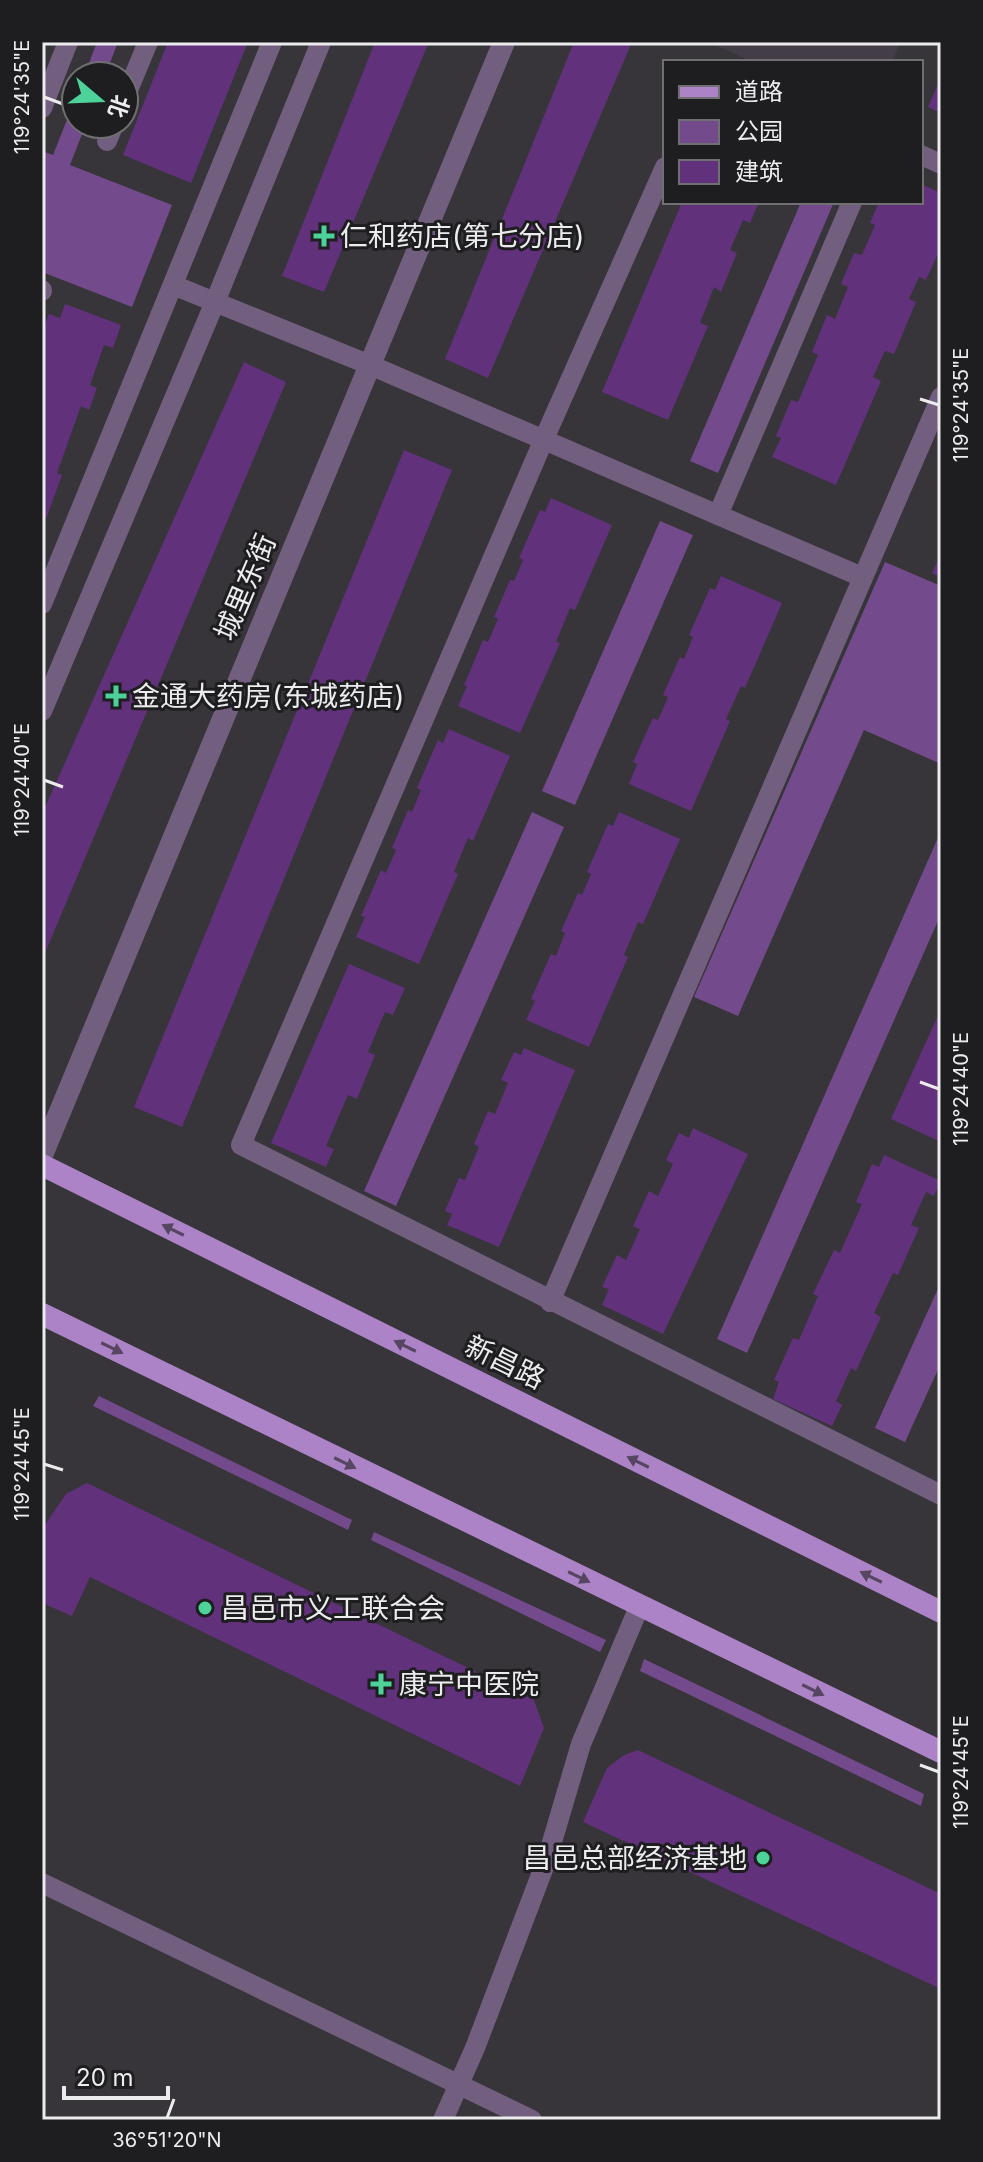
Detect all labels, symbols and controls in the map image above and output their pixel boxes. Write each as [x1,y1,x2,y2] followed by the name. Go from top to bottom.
[10,40,34,154] text: 119°24'35"E
[60,60,140,140] north arrow
[663,60,923,204] legend
[735,77,783,106] text: 道路
[103,92,135,121] text: 北
[735,117,783,146] text: 公园
[735,157,783,186] text: 建筑
[340,219,584,253] place label: 仁和药店(第七分店)
[315,227,333,245] marker: 仁和药店(第七分店)
[949,348,973,462] text: 119°24'35"E
[207,529,283,645] street label: 城里东街
[132,679,404,713] place label: 金通大药房(东城药店)
[107,687,125,705] marker: 金通大药房(东城药店)
[10,723,34,837] text: 119°24'40"E
[949,1032,973,1146] text: 119°24'40"E
[161,1224,184,1237] one-way arrow
[460,1328,550,1396] street label: 新昌路
[394,1339,417,1353] one-way arrow
[100,1341,124,1355] one-way arrow
[10,1407,34,1521] text: 119°24'45"E
[627,1455,650,1469] one-way arrow
[334,1456,357,1469] one-way arrow
[567,1570,590,1584] one-way arrow
[860,1571,883,1584] one-way arrow
[221,1591,445,1625] place label: 昌邑市义工联合会
[196,1599,214,1617] marker: 昌邑市义工联合会
[399,1667,539,1701] place label: 康宁中医院
[370,1673,392,1695] marker: 康宁中医院
[801,1683,825,1697] one-way arrow
[949,1715,973,1829] text: 119°24'45"E
[523,1841,747,1875] place label: 昌邑总部经济基地
[754,1849,772,1867] marker: 昌邑总部经济基地
[64,2050,168,2100] scale bar
[76,2063,134,2092] text: 20 m
[112,2128,222,2152] text: 36°51'20"N

